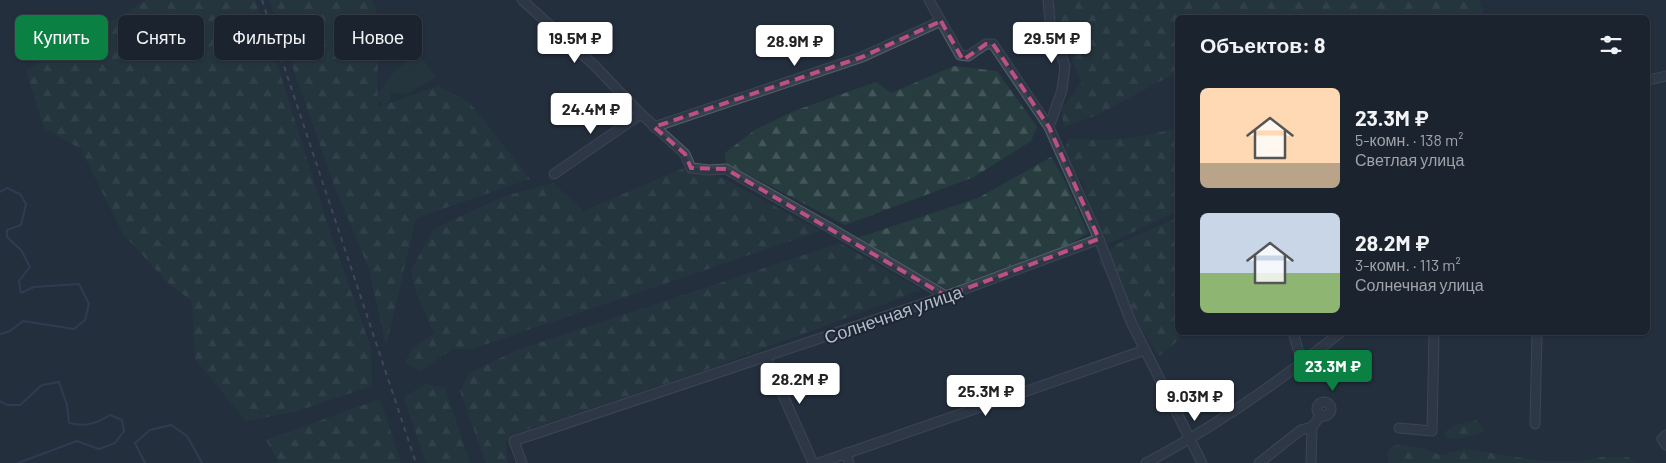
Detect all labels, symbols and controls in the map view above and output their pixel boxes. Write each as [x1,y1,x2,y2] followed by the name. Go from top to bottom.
[15,15,108,60] chip: Купить
[118,15,204,60] chip: Снять
[214,15,324,60] chip: Фильтры
[334,15,422,60] chip: Новое
[529,22,621,64] pin: 19.5M ₽
[1006,22,1098,64] pin: 29.5M ₽
[749,24,841,67] pin: 28.9M ₽
[549,28,601,47] text: 19.5M ₽
[1024,28,1080,47] text: 29.5M ₽
[767,31,823,50] text: 28.9M ₽
[1597,31,1625,59] icon: filters
[1200,32,1325,57] text: Объектов: 8
[545,92,637,135] pin: 24.4M ₽
[562,99,620,118] text: 24.4M ₽
[1355,105,1429,130] text: 23.3M ₽
[1240,108,1300,168] icon: home
[1355,130,1463,149] text: 5-комн. · 138 m²
[1355,150,1464,169] text: Светлая улица
[1355,230,1430,255] text: 28.2M ₽
[1240,233,1300,293] icon: home
[1355,255,1461,274] text: 3-комн. · 113 m²
[1355,275,1484,294] text: Солнечная улица
[821,280,966,348] street label: Солнечная улица
[1287,350,1379,392] pin: 23.3M ₽
[1305,356,1361,375] text: 23.3M ₽
[754,362,846,405] pin: 28.2M ₽
[772,369,828,388] text: 28.2M ₽
[940,374,1032,417] pin: 25.3M ₽
[1149,380,1241,422] pin: 9.03M ₽
[958,381,1014,400] text: 25.3M ₽
[1167,386,1223,405] text: 9.03M ₽

